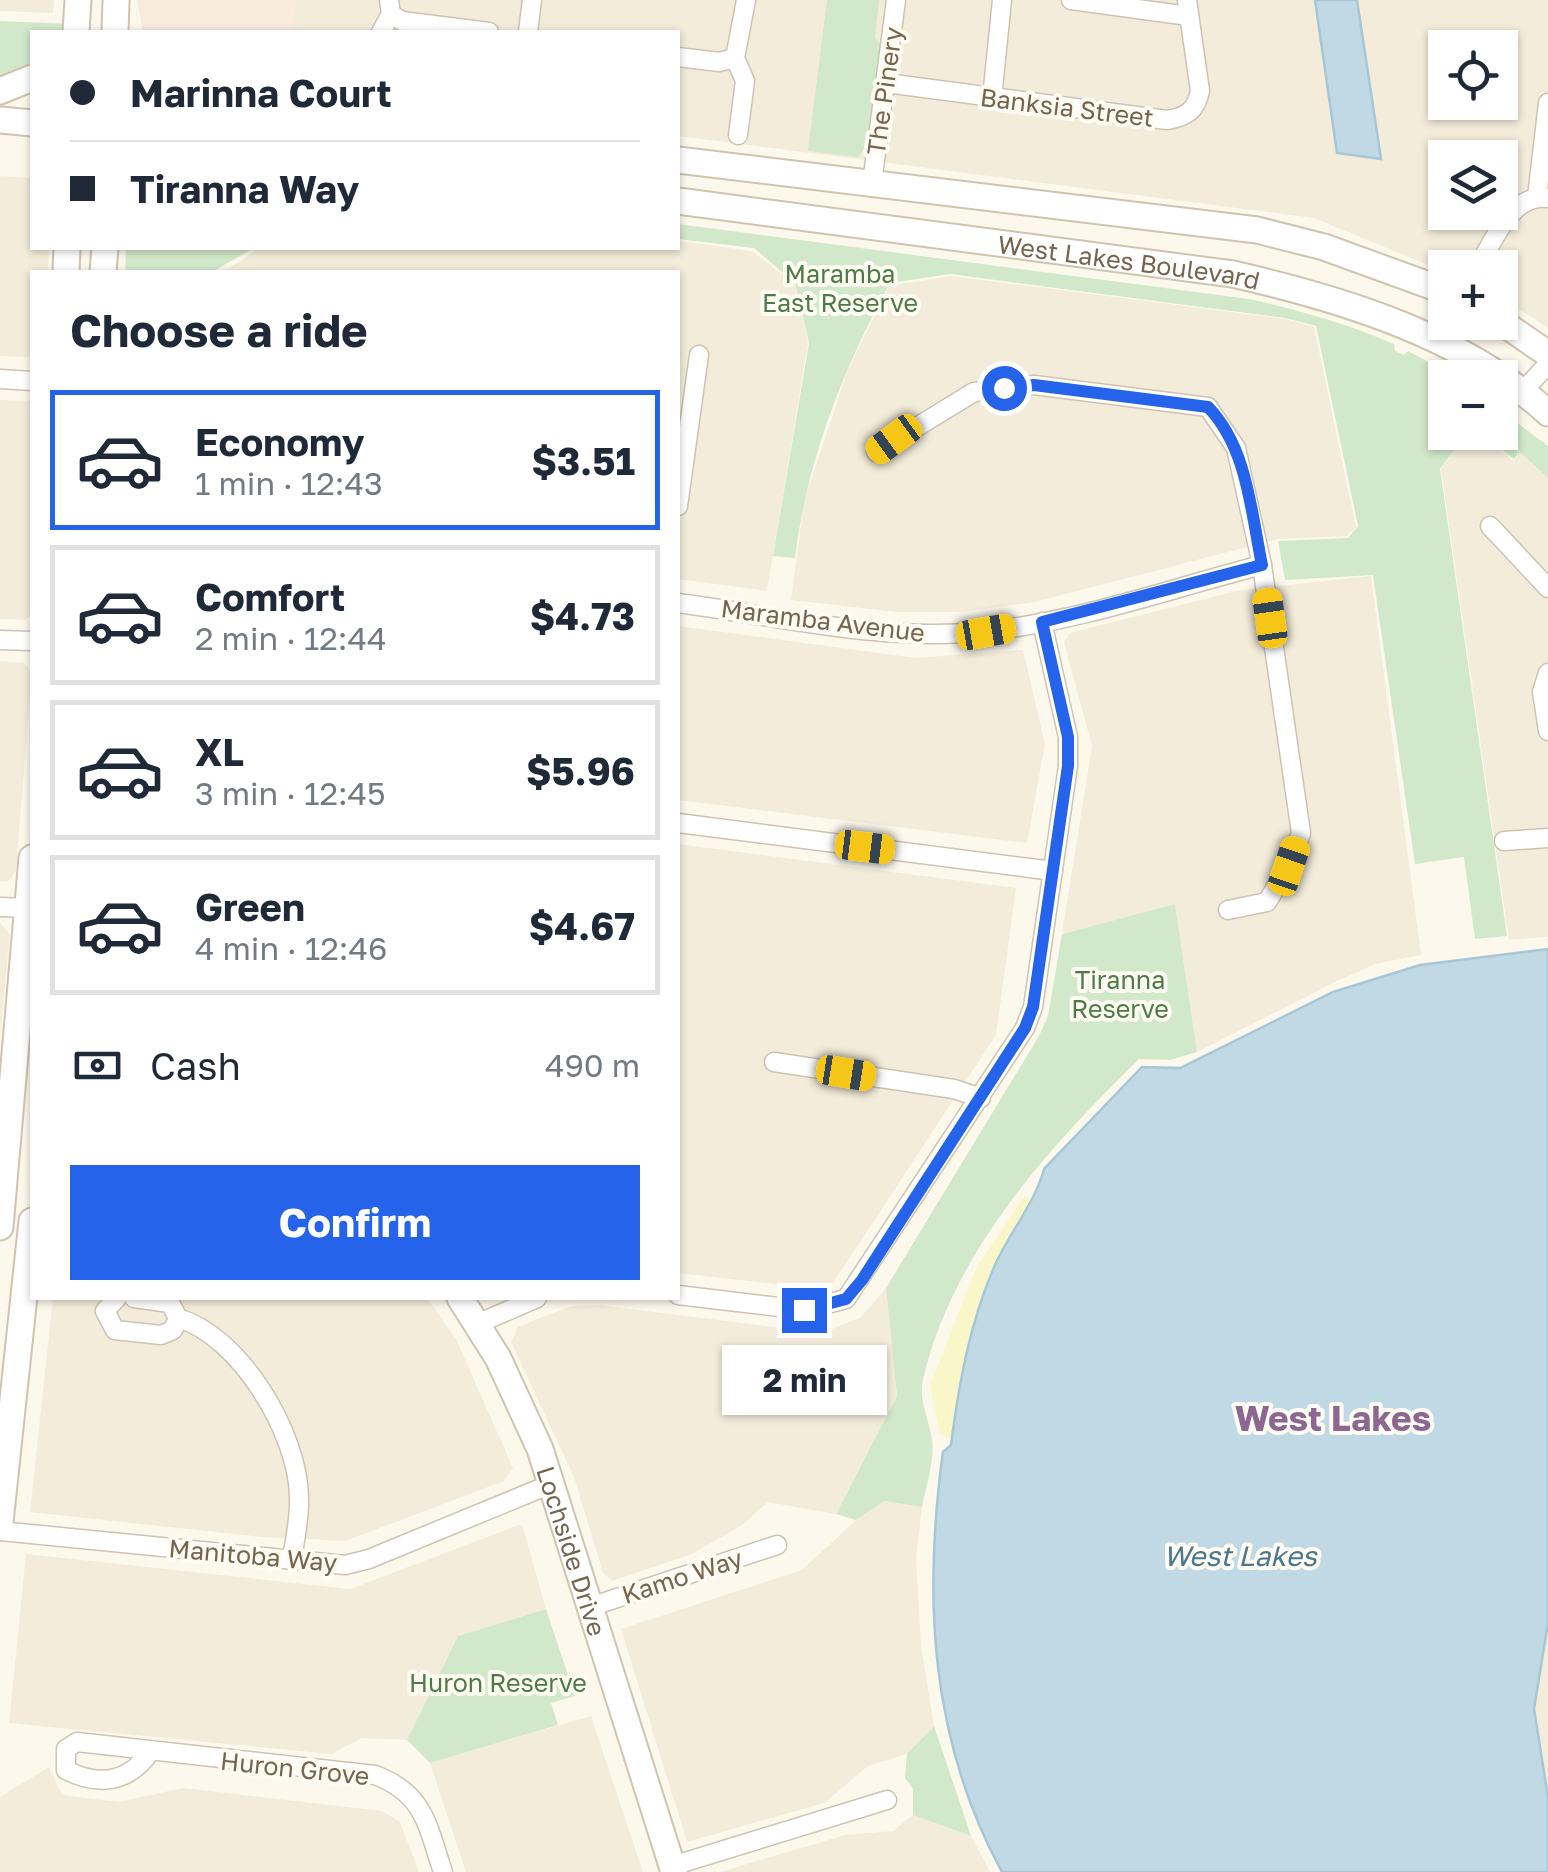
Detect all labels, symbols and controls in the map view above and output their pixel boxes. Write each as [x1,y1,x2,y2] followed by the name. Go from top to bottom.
[860,25,908,157] street label: The Pinery
[1428,30,1518,450] map controls
[1428,30,1518,120] button: locate
[130,70,392,115] text: Marinna Court
[978,81,1156,133] street label: Banksia Street
[1428,140,1518,230] button: layers
[130,166,359,211] text: Tiranna Way
[996,228,1263,295] street label: West Lakes Boulevard
[1428,250,1518,340] button: +
[762,258,918,318] park label: Maramba East Reserve
[70,303,368,357] text: Choose a ride
[1428,360,1518,450] button: −
[982,366,1027,411] route start
[861,409,927,469] car
[75,415,165,505] icon: car
[195,419,364,464] text: Economy
[531,438,635,483] text: $3.51
[195,464,383,502] text: 1 min · 12:43
[75,570,165,660] icon: car
[195,574,345,619] text: Comfort
[1251,586,1289,650] car
[719,592,927,648] street label: Maramba Avenue
[530,593,635,638] text: $4.73
[954,612,1018,652] car
[195,619,386,657] text: 2 min · 12:44
[75,725,165,815] icon: car
[195,729,244,774] text: XL
[526,748,635,793] text: $5.96
[195,774,386,812] text: 3 min · 12:45
[833,828,897,866] car
[1265,833,1313,899] car
[75,880,165,970] icon: car
[195,884,305,929] text: Green
[529,903,635,948] text: $4.67
[195,929,387,967] text: 4 min · 12:46
[1071,964,1169,1024] park label: Tiranna Reserve
[70,1038,125,1093] icon: cash
[150,1043,241,1088] text: Cash
[545,1046,640,1084] text: 490 m
[814,1053,878,1093] car
[70,1165,640,1280] button: Confirm
[782,1288,827,1333] route end
[722,1345,886,1415] callout: 2 min
[763,1361,846,1399] text: 2 min
[1235,1397,1431,1439] district label: West Lakes
[531,1462,614,1639] street label: Lochside Drive
[167,1532,339,1578] street label: Manitoba Way
[1163,1539,1318,1572] water label: West Lakes
[618,1542,746,1610] street label: Kamo Way
[409,1667,587,1698] park label: Huron Reserve
[219,1745,371,1791] street label: Huron Grove

